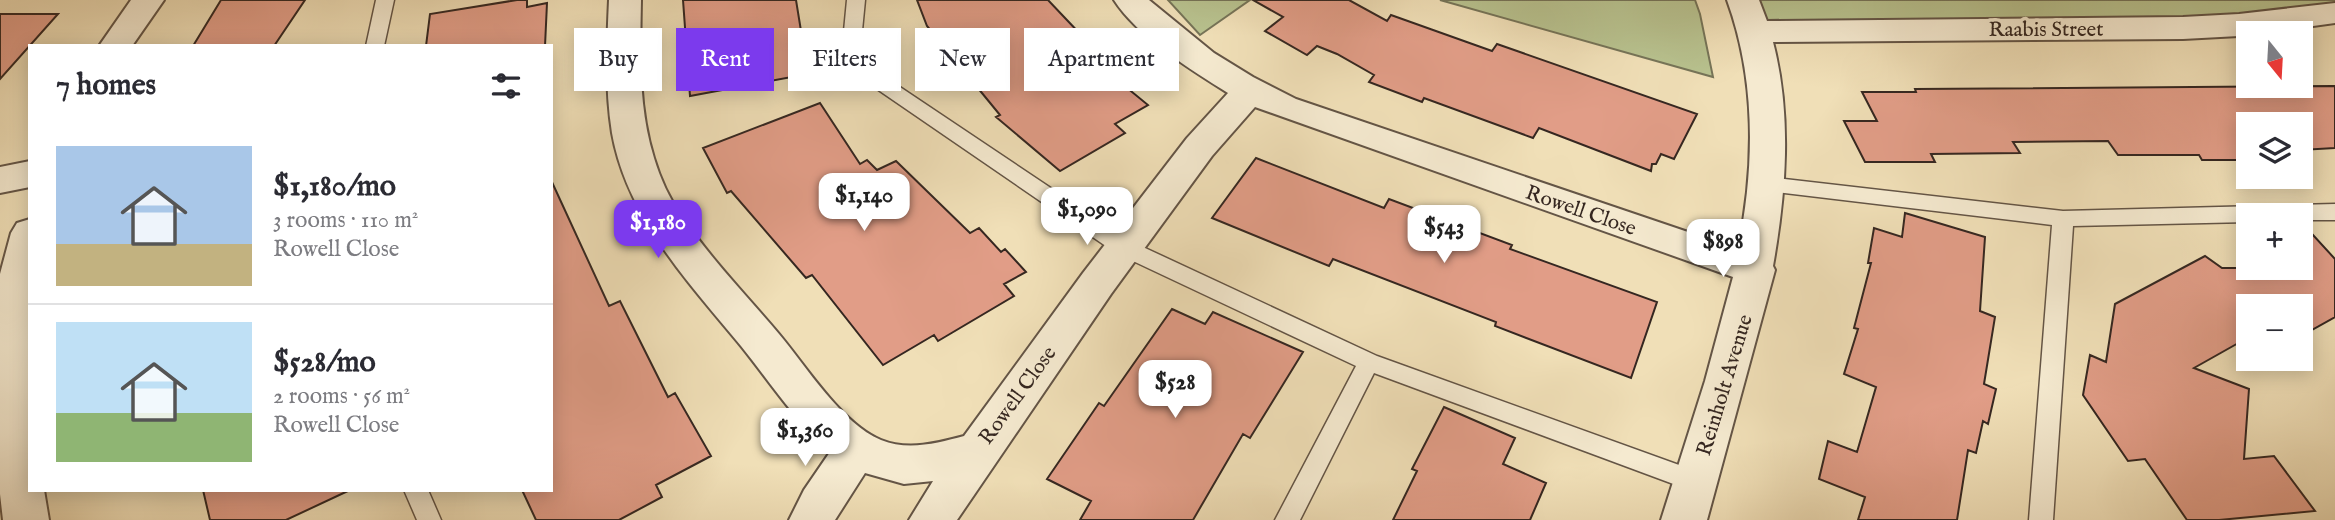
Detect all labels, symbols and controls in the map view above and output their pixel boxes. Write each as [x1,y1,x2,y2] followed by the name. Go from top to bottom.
[1989,17,2103,44] street label: Raabis Street
[2236,21,2314,98] north arrow
[2236,21,2313,371] map controls
[574,28,662,91] chip: Buy
[676,28,774,91] chip: Rent
[788,28,901,91] chip: Filters
[915,28,1010,91] chip: New
[1024,28,1179,91] chip: Apartment
[56,67,156,105] text: 7 homes
[487,67,525,105] icon: filters
[2236,112,2313,189] button: layers
[273,168,396,206] text: $1,180/mo
[112,174,196,258] icon: home
[807,174,921,233] pin: $1,140
[1522,180,1640,243] street label: Rowell Close
[835,181,893,210] text: $1,140
[1030,188,1144,247] pin: $1,090
[1057,195,1117,224] text: $1,090
[601,201,715,260] pin: $1,180
[2236,203,2313,280] button: +
[1403,205,1485,265] pin: $543
[273,206,418,235] text: 3 rooms · 110 m²
[630,208,686,237] text: $1,180
[1424,213,1464,242] text: $543
[1682,219,1764,279] pin: $898
[1703,227,1743,256] text: $898
[273,235,399,264] text: Rowell Close
[2236,294,2313,371] button: −
[1691,311,1760,459] street label: Reinholt Avenue
[973,341,1063,450] street label: Rowell Close
[273,344,376,382] text: $528/mo
[112,350,196,434] icon: home
[1134,360,1216,420] pin: $528
[1155,368,1195,397] text: $528
[273,382,410,411] text: 2 rooms · 56 m²
[748,408,862,468] pin: $1,360
[273,411,399,440] text: Rowell Close
[776,416,834,445] text: $1,360

